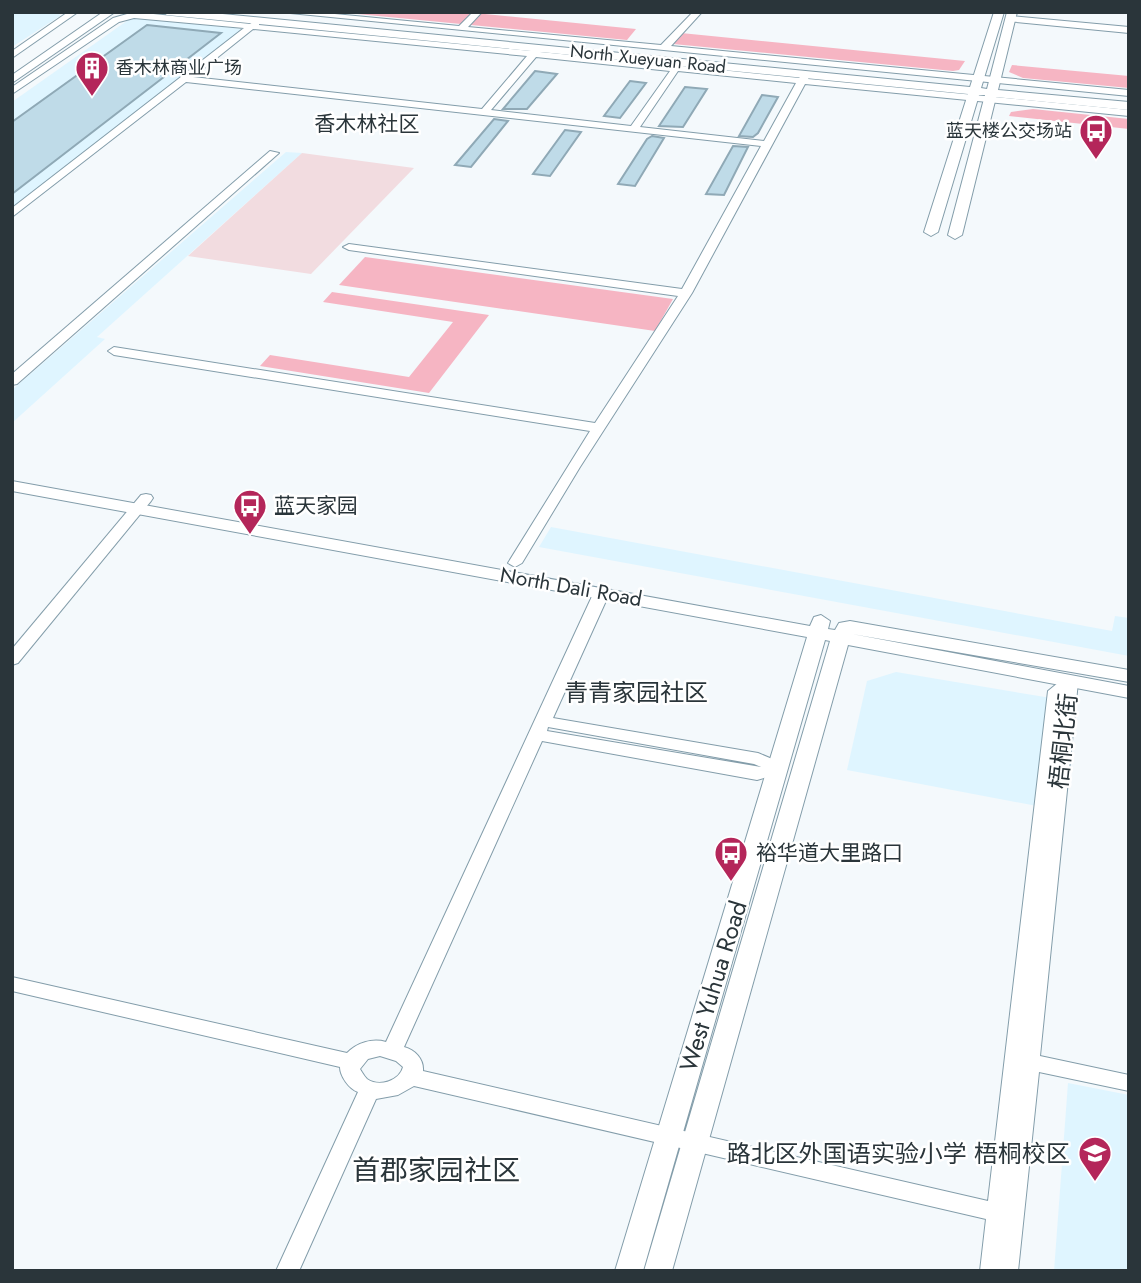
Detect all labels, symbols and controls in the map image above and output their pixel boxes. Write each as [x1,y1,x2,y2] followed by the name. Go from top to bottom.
[569,38,727,80] street label: North Xueyuan Road
[73,49,111,98] building icon: 香木林商业广场
[116,55,242,81] place label: 香木林商业广场
[315,109,420,139] district label: 香木林社区
[1077,112,1115,161] bus stop icon: 蓝天楼公交场站
[946,118,1072,144] place label: 蓝天楼公交场站
[231,487,269,536] bus stop icon: 蓝天家园
[274,491,358,521] place label: 蓝天家园
[498,560,644,614] street label: North Dali Road
[564,675,708,710] district label: 青青家园社区
[1041,691,1085,791] street label: 梧桐北街
[712,834,750,883] bus stop icon: 裕华道大里路口
[756,838,903,868] place label: 裕华道大里路口
[670,896,756,1076] street label: West Yuhua Road
[1076,1134,1114,1183] school or university icon: 路北区外国语实验小学 梧桐校区
[727,1136,1070,1171] place label: 路北区外国语实验小学 梧桐校区
[352,1150,520,1191] district label: 首郡家园社区

